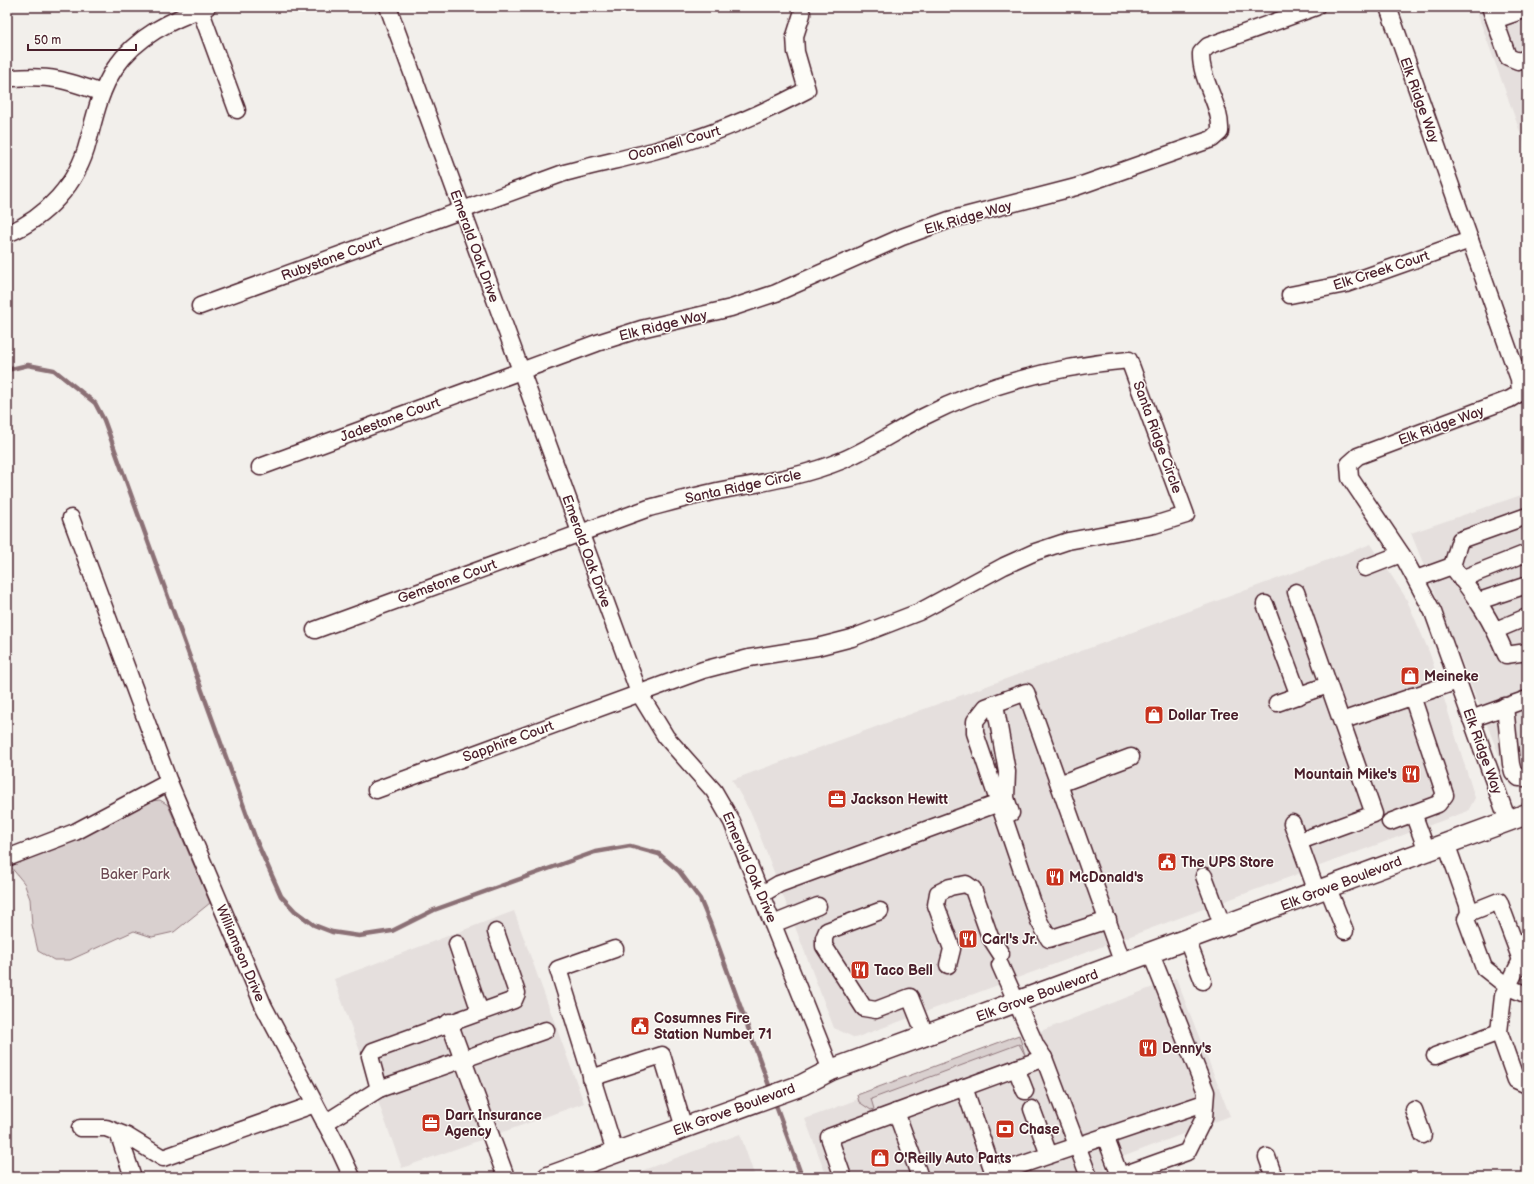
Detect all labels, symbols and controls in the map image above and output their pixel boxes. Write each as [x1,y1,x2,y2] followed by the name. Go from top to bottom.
[28,26,136,52] scale bar
[34,33,61,48] text: 50 m
[1396,55,1443,146] street label: Elk Ridge Way
[626,122,723,165] street label: Oconnell Court
[446,188,503,305] street label: Emerald Oak Drive
[922,197,1014,238] street label: Elk Ridge Way
[279,232,384,284] street label: Rubystone Court
[1331,247,1432,294] street label: Elk Creek Court
[617,306,710,345] street label: Elk Ridge Way
[1129,379,1186,496] street label: Santa Ridge Circle
[338,393,443,445] street label: Jadestone Court
[1396,402,1487,449] street label: Elk Ridge Way
[684,466,803,507] street label: Santa Ridge Circle
[558,493,615,610] street label: Emerald Oak Drive
[395,555,500,607] street label: Gemstone Court
[1399,665,1421,687] shop icon: Meineke
[1424,668,1479,685] place label: Meineke
[1143,704,1165,726] shop icon: Dollar Tree
[1459,706,1506,797] street label: Elk Ridge Way
[1168,707,1239,724] place label: Dollar Tree
[460,717,557,766] street label: Sapphire Court
[1400,763,1422,785] restaurant icon: Mountain Mike's
[1294,766,1397,783] place label: Mountain Mike's
[826,788,848,810] office icon: Jackson Hewitt
[851,791,948,808] place label: Jackson Hewitt
[719,809,781,925] street label: Emerald Oak Drive
[1156,851,1178,873] public building icon: The UPS Store
[1278,853,1404,914] street label: Elk Grove Boulevard
[1181,854,1274,871] place label: The UPS Store
[100,866,170,883] park label: Baker Park
[1044,866,1066,888] restaurant icon: McDonald's
[1069,869,1144,886] place label: McDonald's
[212,902,269,1004] street label: Williamson Drive
[957,928,979,950] restaurant icon: Carl's Jr.
[982,931,1037,948] place label: Carl's Jr.
[849,959,871,981] restaurant icon: Taco Bell
[874,962,933,979] place label: Taco Bell
[974,966,1100,1025] street label: Elk Grove Boulevard
[654,1010,772,1043] place label: Cosumnes Fire Station Number 71
[629,1015,651,1037] public building icon: Cosumnes Fire Station Number 71
[1137,1037,1159,1059] restaurant icon: Denny's
[1162,1040,1211,1057] place label: Denny's
[671,1080,797,1139] street label: Elk Grove Boulevard
[444,1107,542,1140] place label: Darr Insurance Agency
[420,1112,442,1134] office icon: Darr Insurance Agency
[994,1118,1016,1140] bank icon: Chase
[1019,1121,1060,1138] place label: Chase
[869,1147,891,1169] shop icon: O'Reilly Auto Parts
[894,1150,1011,1167] place label: O'Reilly Auto Parts

